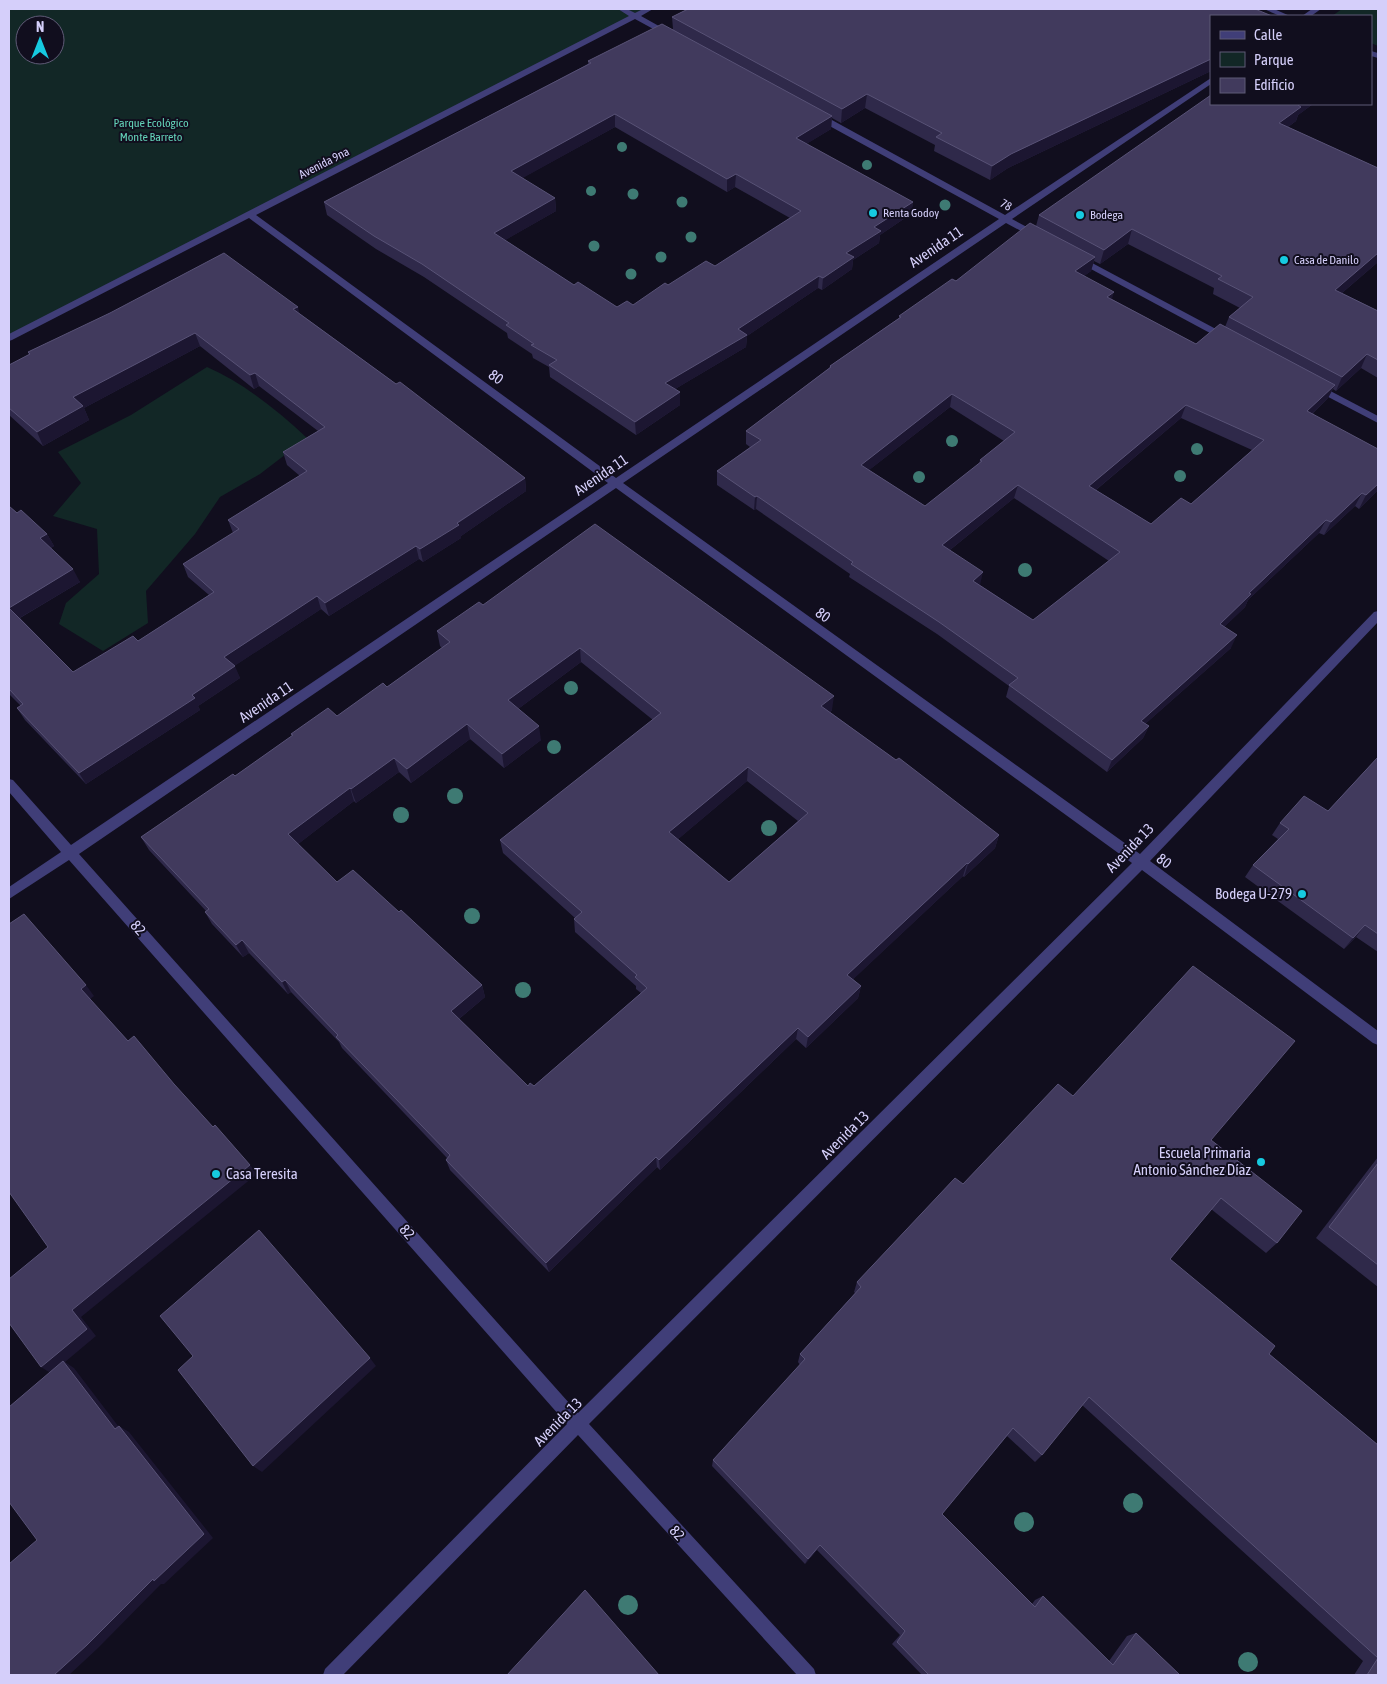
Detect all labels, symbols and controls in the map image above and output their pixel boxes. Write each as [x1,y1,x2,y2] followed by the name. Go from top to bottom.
[15,15,65,65] north arrow
[1210,15,1372,105] legend
[36,19,44,35] text: N
[1254,26,1283,43] text: Calle
[1254,51,1294,68] text: Parque
[1254,76,1295,93] text: Edificio
[113,116,189,144] park label: Parque Ecológico Monte Barreto
[296,144,352,182] street label: Avenida 9na
[998,196,1015,214] street label: 78
[883,206,939,220] place label: Renta Godoy
[867,207,879,219] marker: Renta Godoy
[1090,208,1123,222] place label: Bodega
[1074,209,1086,221] marker: Bodega
[906,222,966,271] street label: Avenida 11
[1294,253,1359,267] place label: Casa de Danilo
[1278,254,1290,266] marker: Casa de Danilo
[486,366,507,388] street label: 80
[571,450,631,499] street label: Avenida 11
[813,604,834,626] street label: 80
[236,677,296,726] street label: Avenida 11
[1102,820,1157,876] street label: Avenida 13
[1154,850,1175,872] street label: 80
[1215,885,1292,902] place label: Bodega U-279
[1296,888,1308,900] marker: Bodega U-279
[127,917,149,939] street label: 82
[817,1107,872,1162] street label: Avenida 13
[1133,1144,1252,1178] place label: Escuela Primaria Antonio Sánchez Díaz
[1255,1156,1267,1168] marker: Escuela Primaria Antonio Sánchez Díaz
[226,1165,298,1182] place label: Casa Teresita
[210,1168,222,1180] marker: Casa Teresita
[396,1221,418,1243] street label: 82
[530,1394,585,1449] street label: Avenida 13
[666,1522,688,1544] street label: 82

